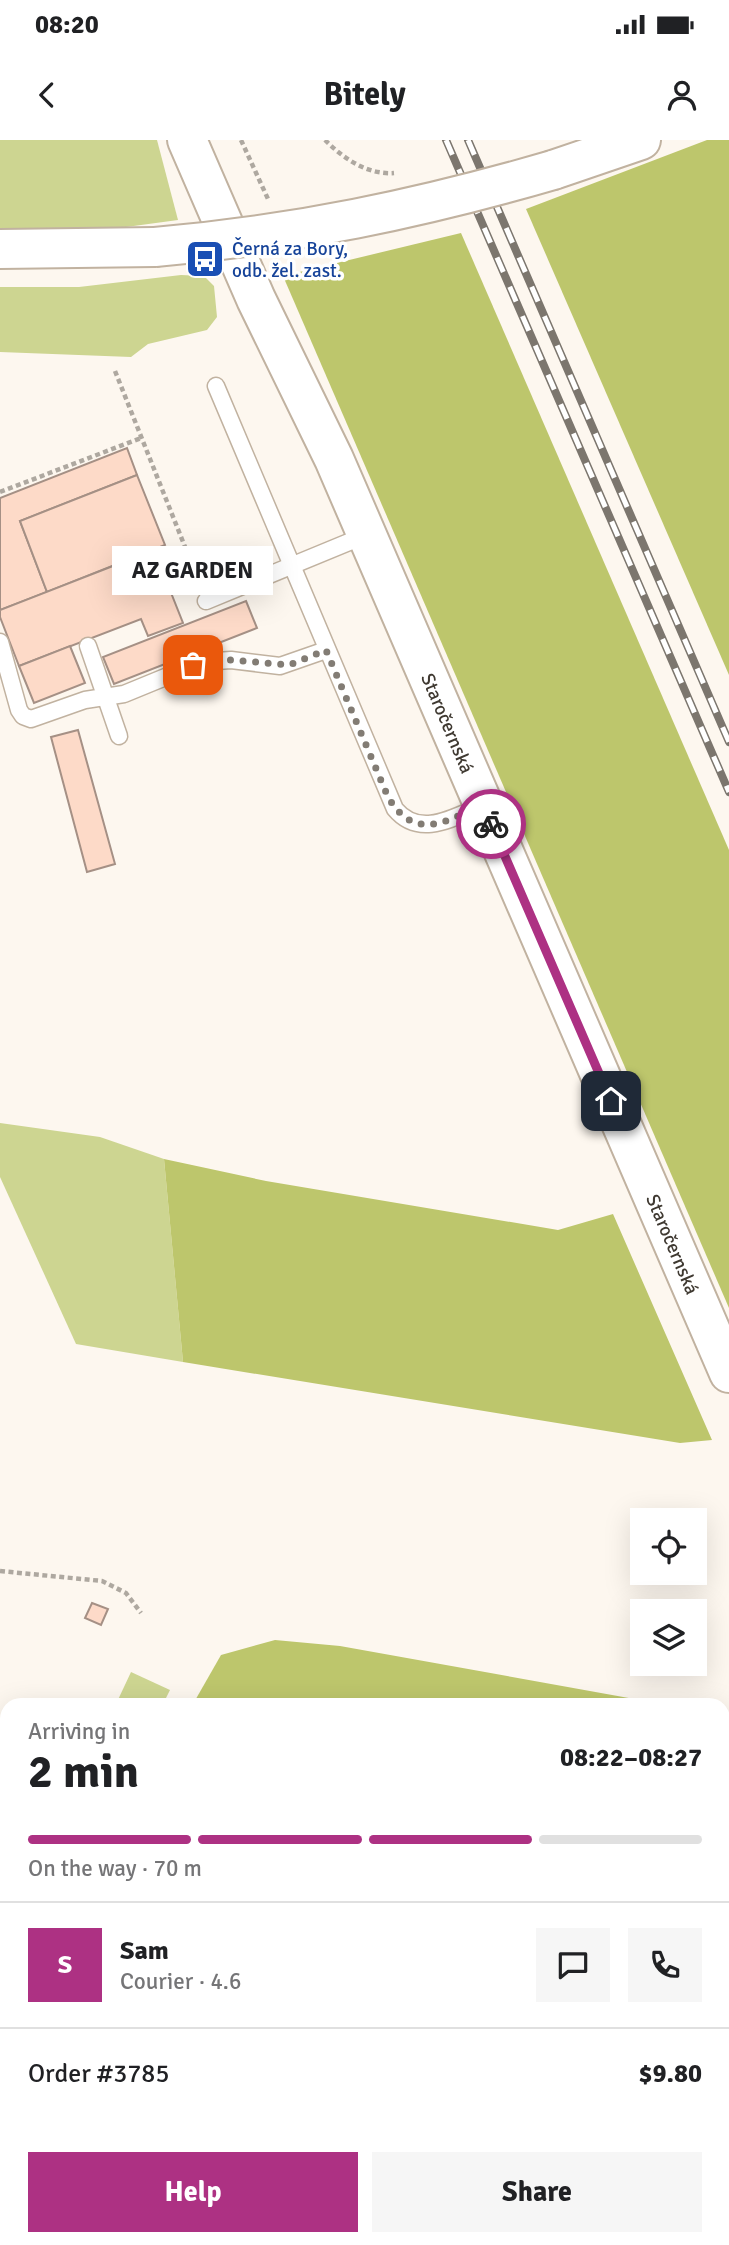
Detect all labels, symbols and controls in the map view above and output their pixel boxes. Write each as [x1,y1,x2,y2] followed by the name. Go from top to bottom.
[35,9,99,41] text: 08:20
[323,75,406,114] text: Bitely
[28,76,66,114] icon: back
[663,76,701,114] icon: person
[232,236,348,283] place label: Černá za Bory, odb. žel. zast.
[184,238,226,280] bus stop icon: Černá za Bory, odb. žel. zast.
[113,546,274,595] callout: AZ GARDEN
[132,556,253,585] text: AZ GARDEN
[163,635,223,695] pin
[174,646,212,684] icon: bag
[415,670,479,777] street label: Staročernská
[456,789,526,859] courier
[472,805,510,843] icon: bike
[581,1071,641,1131] pin
[592,1082,630,1120] icon: home
[640,1191,704,1298] street label: Staročernská
[630,1508,707,1676] map controls
[630,1508,707,1585] button: locate
[630,1599,707,1676] button: layers
[28,1717,130,1746] text: Arriving in
[560,1742,702,1774] text: 08:22–08:27
[28,1744,139,1800] text: 2 min
[28,1854,202,1883] text: On the way · 70 m
[536,1928,610,2002] button: chat
[628,1928,702,2002] button: phone
[120,1935,169,1967] text: Sam
[58,1949,72,1981] text: S
[120,1967,241,1996] text: Courier · 4.6
[28,2058,169,2090] text: Order #3785
[638,2058,702,2090] text: $9.80
[28,2152,358,2232] button: Help
[372,2152,702,2232] button: Share

